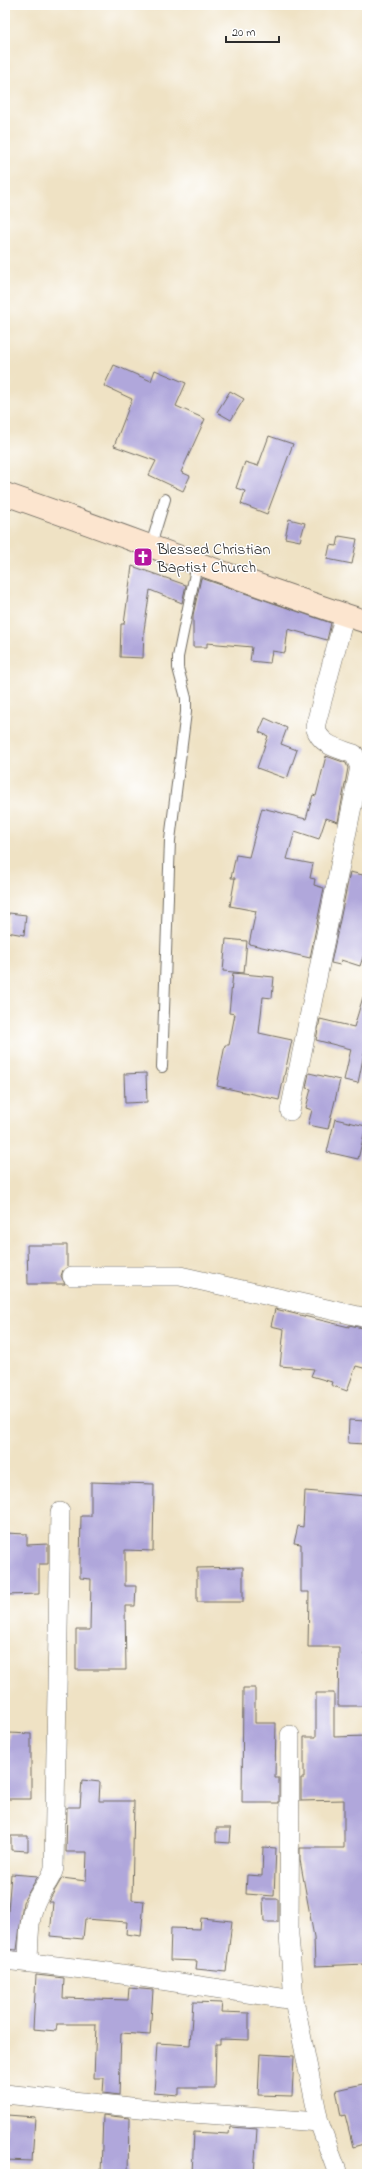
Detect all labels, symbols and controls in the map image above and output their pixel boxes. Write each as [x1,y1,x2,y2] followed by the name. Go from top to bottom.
[226,18,279,44] scale bar
[232,24,255,42] text: 20 m
[156,538,270,580] place label: Blessed Christian Baptist Church
[132,546,154,568] church icon: Blessed Christian Baptist Church

